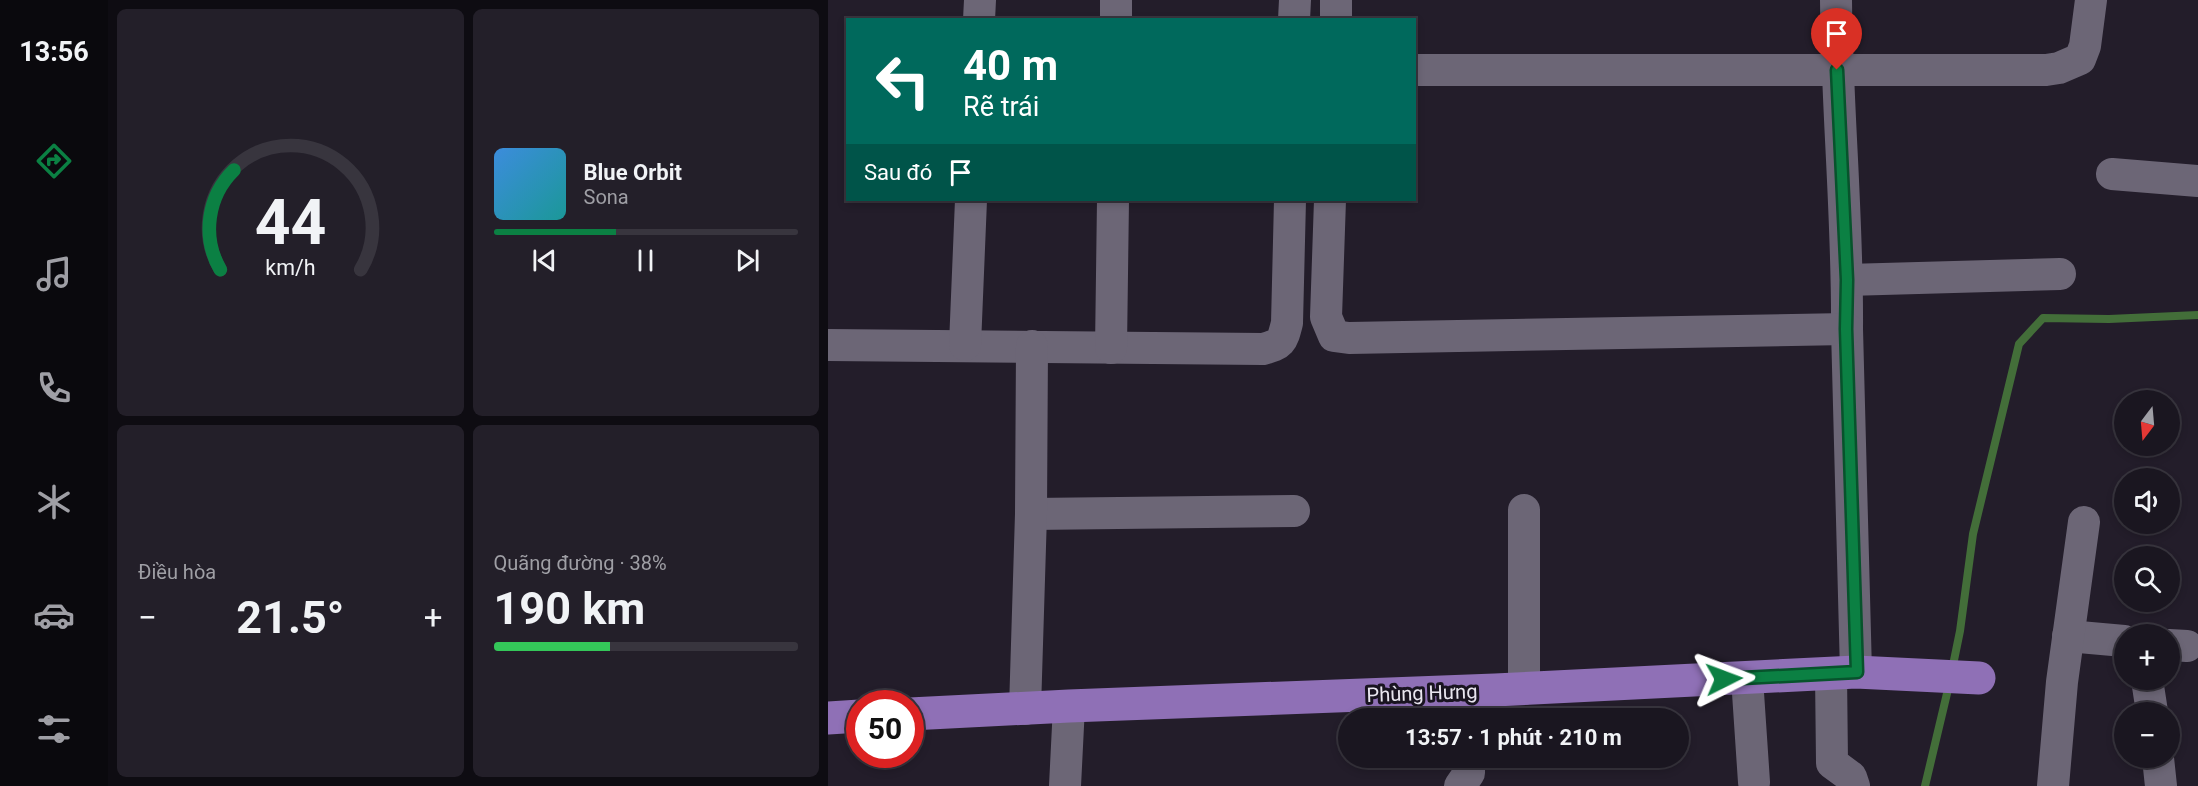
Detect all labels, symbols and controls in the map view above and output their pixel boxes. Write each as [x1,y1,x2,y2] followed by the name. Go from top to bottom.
[1811,8,1862,70] pin
[1820,17,1853,50] icon: arrive
[19,36,89,68] text: 13:56
[963,41,1058,90] text: 40 m
[864,42,942,120] icon: left
[963,91,1039,123] text: Rẽ trái
[33,140,75,182] icon: directions
[944,156,977,189] icon: arrive
[584,160,682,185] text: Blue Orbit
[864,160,932,185] text: Sau đó
[584,185,629,209] text: Sona
[254,186,326,259] text: 44
[528,244,561,277] icon: previous
[629,244,662,277] icon: pause
[731,244,764,277] icon: next
[33,253,75,295] icon: music
[265,255,315,280] text: km/h
[33,367,75,409] icon: phone
[2114,390,2180,456] north arrow
[2114,390,2180,768] map controls
[2114,468,2180,534] button: sound
[33,481,75,523] icon: climate
[2114,546,2180,612] button: search
[494,551,667,575] text: Quãng đường · 38%
[138,560,216,584] text: Điều hòa
[494,582,645,635] text: 190 km
[236,591,344,644] text: 21.5°
[33,594,75,636] icon: car
[138,598,157,637] text: −
[424,598,443,637] text: +
[2114,624,2180,690] button: +
[1692,647,1756,711] position arrow
[1366,679,1478,707] street label: Phùng Hưng
[846,690,924,768] speed limit sign: 50
[2114,702,2180,768] button: −
[33,708,75,750] icon: filters
[1405,725,1622,750] text: 13:57 · 1 phút · 210 m

